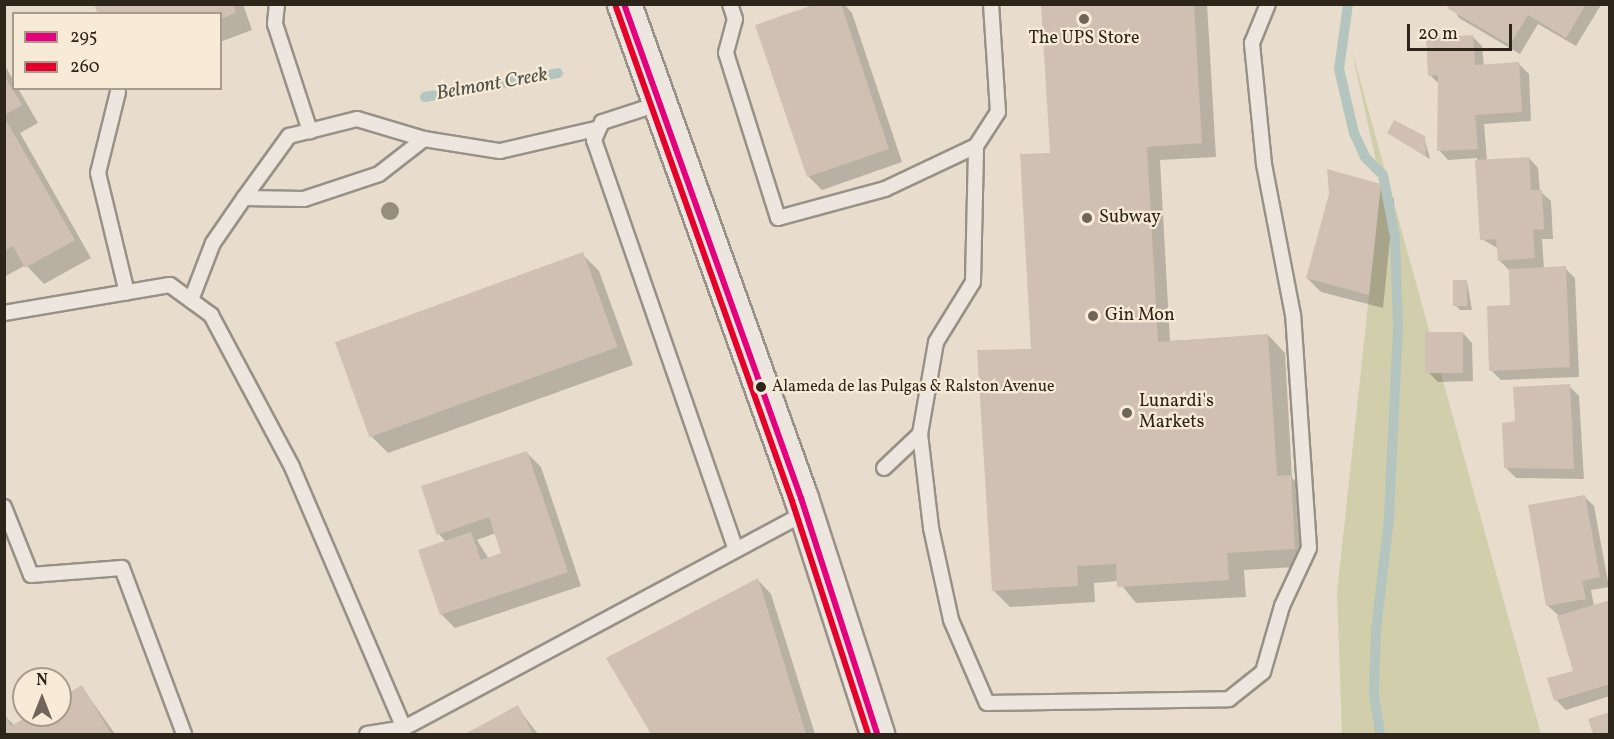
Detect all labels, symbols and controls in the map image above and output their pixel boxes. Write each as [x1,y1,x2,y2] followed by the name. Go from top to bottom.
[12,12,222,90] legend
[1077,12,1091,26] marker: The UPS Store
[1410,12,1515,50] scale bar
[1418,22,1458,47] text: 20 m
[70,25,97,50] text: 295
[1029,28,1139,50] place label: The UPS Store
[70,55,100,80] text: 260
[434,63,550,107] water label: Belmont Creek
[1099,207,1161,229] place label: Subway
[1080,211,1094,225] marker: Subway
[1105,305,1175,327] place label: Gin Mon
[1086,309,1100,323] marker: Gin Mon
[772,377,1055,397] place label: Alameda de las Pulgas & Ralston Avenue
[755,381,767,393] marker: Alameda de las Pulgas & Ralston Avenue
[1139,392,1214,434] place label: Lunardi's Markets
[1120,406,1134,420] marker: Lunardi's Markets
[12,667,72,727] north arrow
[36,670,48,692] text: N

